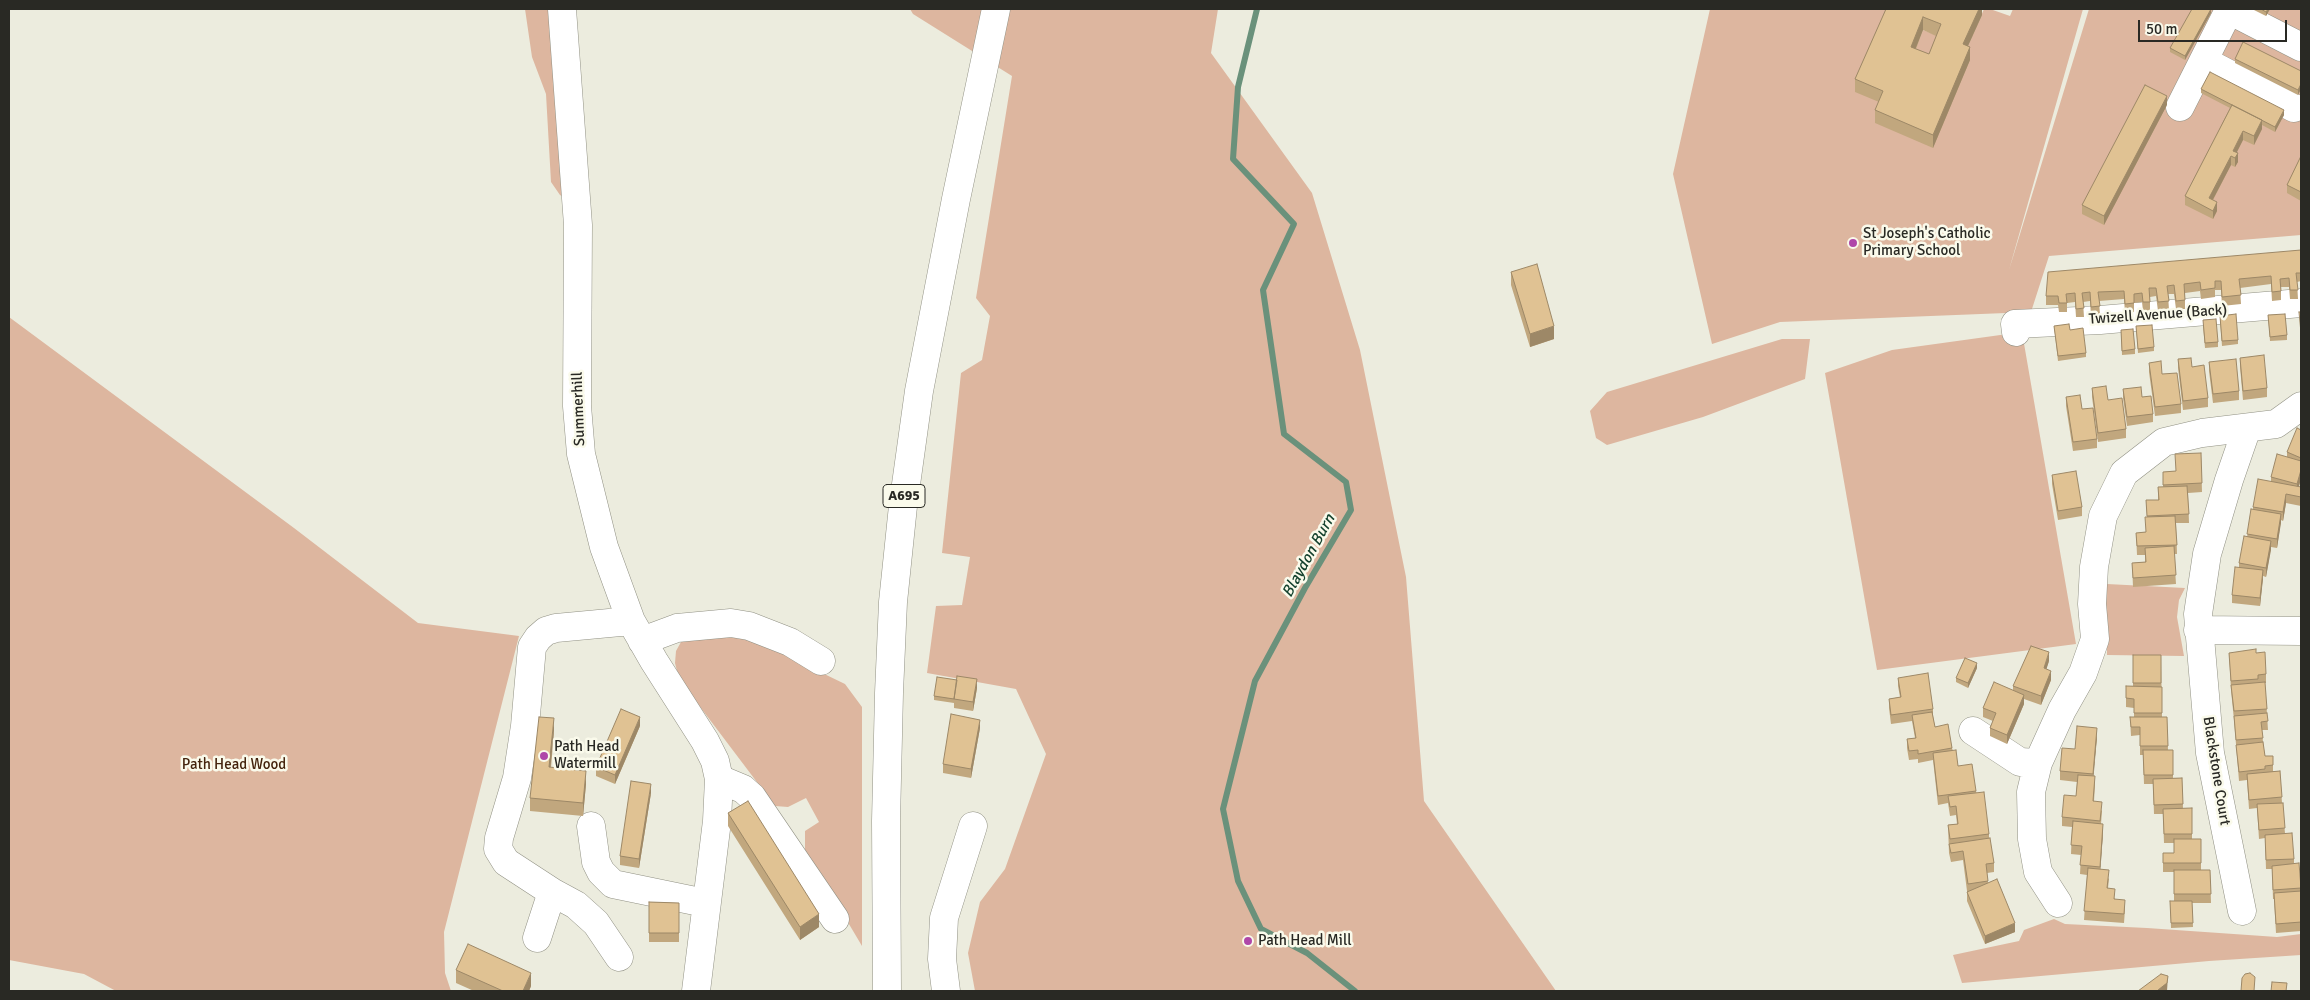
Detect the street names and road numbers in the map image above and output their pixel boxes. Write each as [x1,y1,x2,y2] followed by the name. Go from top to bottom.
[2088,301,2228,329] street label: Twizell Avenue (Back)
[569,372,589,446] street label: Summerhill
[883,484,925,508] road number: A695
[2198,715,2234,827] street label: Blackstone Court

